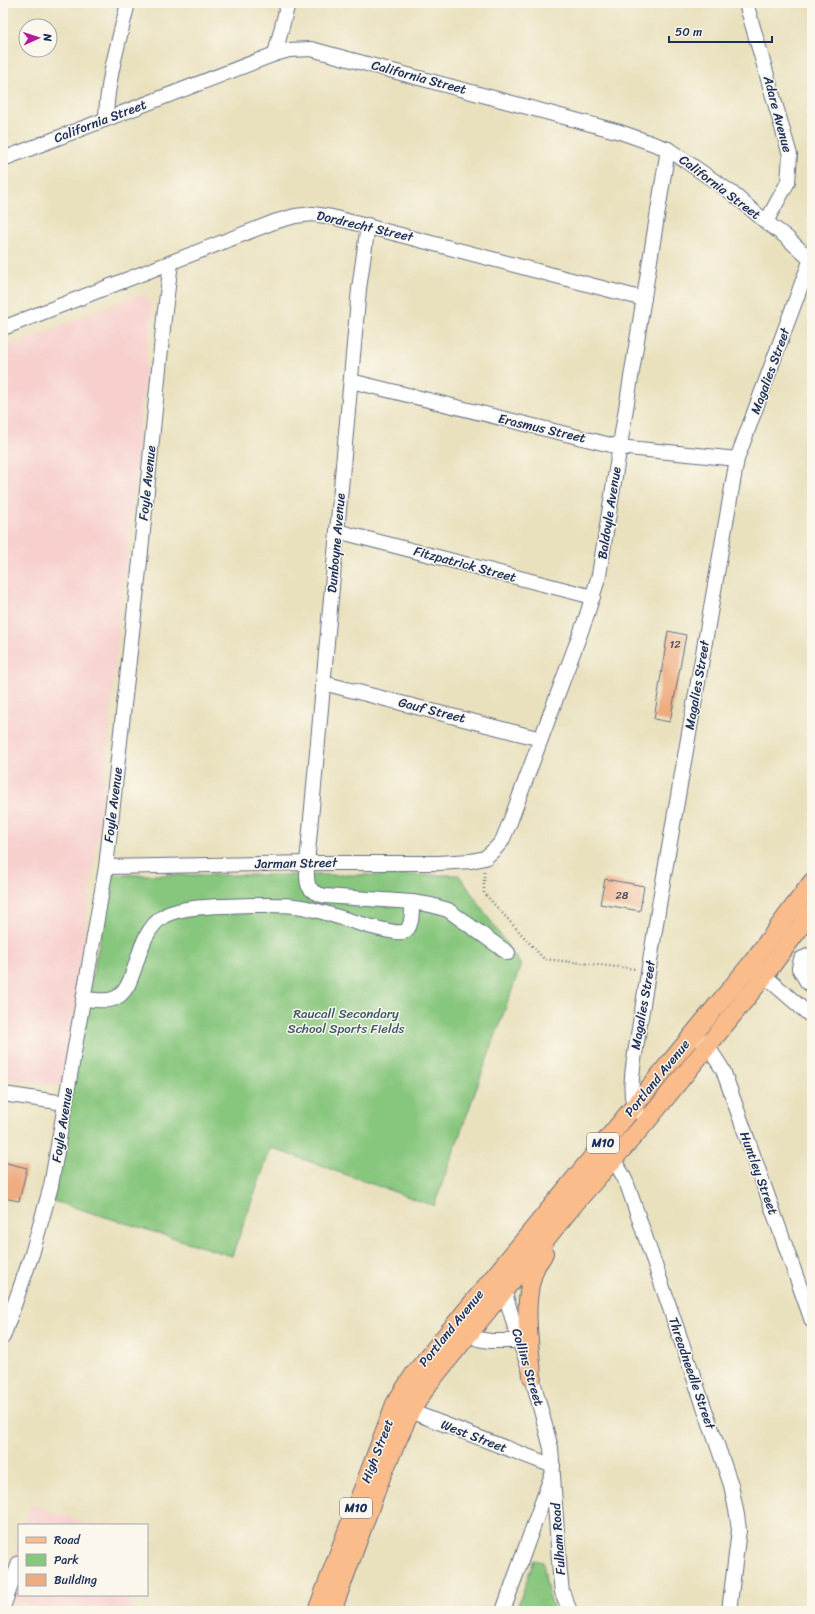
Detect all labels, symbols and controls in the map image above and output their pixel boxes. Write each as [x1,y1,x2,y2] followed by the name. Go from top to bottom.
[18,18,58,58] north arrow
[669,18,772,44] scale bar
[675,21,702,43] text: 50 m
[38,32,57,42] text: N
[369,53,469,101] street label: California Street
[756,72,799,155] street label: Adare Avenue
[50,93,150,149] street label: California Street
[674,148,766,226] street label: California Street
[315,204,416,248] street label: Dordrecht Street
[744,324,797,417] street label: Magalies Street
[496,407,588,449] street label: Erasmus Street
[132,444,162,522] street label: Foyle Avenue
[590,465,628,561] street label: Baldoyle Avenue
[320,492,352,594] street label: Dunboyne Avenue
[411,539,519,589] street label: Fitzpatrick Street
[669,635,681,654] house number: 12
[678,638,716,731] street label: Magalies Street
[396,691,468,730] street label: Gauf Street
[97,766,129,844] street label: Foyle Avenue
[254,851,338,875] street label: Jarman Street
[616,886,629,905] house number: 28
[624,958,662,1051] street label: Magalies Street
[287,1002,406,1040] park label: Raucall Secondary School Sports Fields
[618,1034,696,1122] street label: Portland Avenue
[45,1086,79,1164] street label: Foyle Avenue
[733,1128,785,1218] street label: Huntley Street
[587,1133,619,1153] road number: M10
[412,1284,490,1372] street label: Portland Avenue
[662,1314,722,1433] street label: Threadneedle Street
[505,1325,551,1409] street label: Collins Street
[437,1413,511,1459] street label: West Street
[354,1415,400,1487] street label: High Street
[340,1498,372,1518] road number: M10
[544,1501,572,1576] street label: Fulham Road
[18,1524,148,1596] legend
[54,1529,81,1551] text: Road
[54,1549,79,1571] text: Park
[54,1569,97,1591] text: Building

